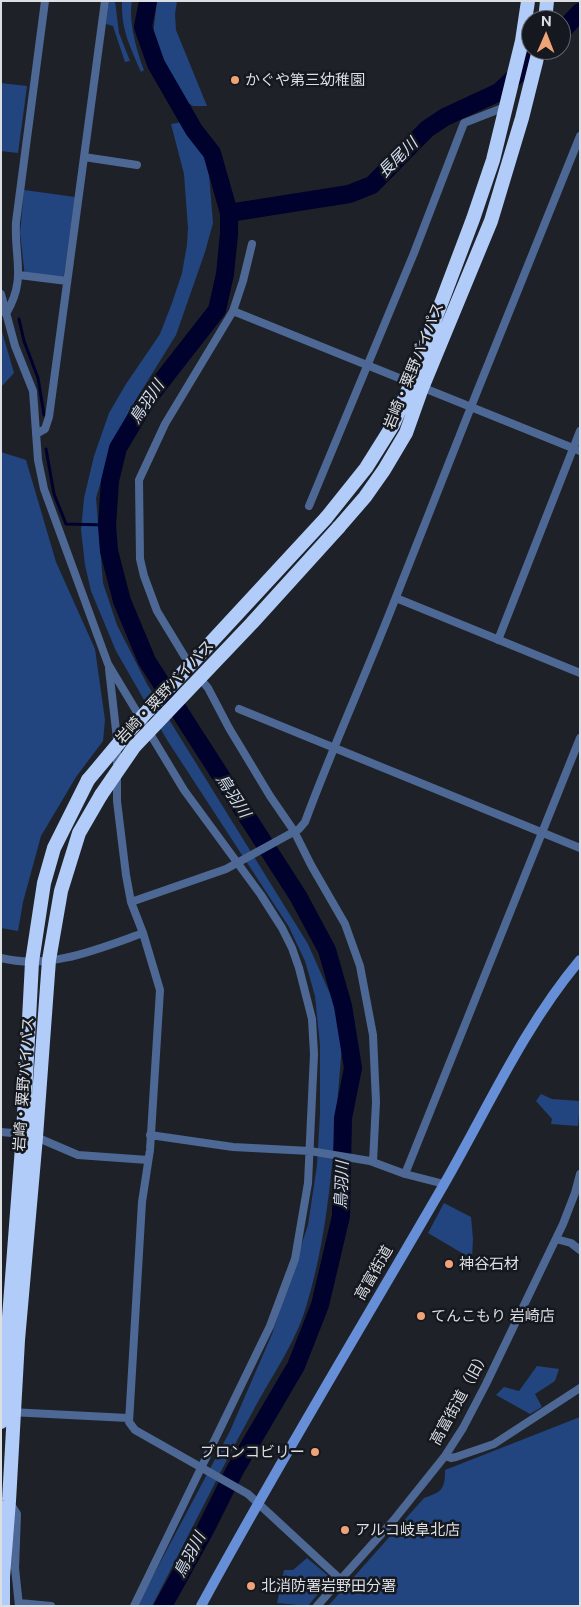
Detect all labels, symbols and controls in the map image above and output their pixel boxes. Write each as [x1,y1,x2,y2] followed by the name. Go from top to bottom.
[521,10,571,60] north arrow
[541,13,552,29] text: N
[245,71,365,89] place label: かぐや第三幼稚園
[229,74,241,86] marker: かぐや第三幼稚園
[374,134,422,182] water label: 長尾川
[380,300,448,432] street label: 岩崎・粟野バイパス
[126,377,168,427] water label: 鳥羽川
[112,636,218,748] street label: 岩崎・粟野バイパス
[212,771,254,821] water label: 鳥羽川
[10,1016,38,1152] street label: 岩崎・粟野バイパス
[332,1161,352,1209] water label: 鳥羽川
[351,1243,397,1303] street label: 高富街道
[459,1255,519,1273] place label: 神谷石材
[443,1258,455,1270] marker: 神谷石材
[431,1307,555,1325] place label: てんこもり 岩崎店
[415,1310,427,1322] marker: てんこもり 岩崎店
[427,1348,493,1448] street label: 高富街道（旧）
[200,1443,305,1461] place label: ブロンコビリー
[309,1446,321,1458] marker: ブロンコビリー
[355,1521,460,1539] place label: アルコ岐阜北店
[339,1524,351,1536] marker: アルコ岐阜北店
[170,1529,210,1581] water label: 鳥羽川
[261,1577,396,1595] place label: 北消防署岩野田分署
[245,1580,257,1592] marker: 北消防署岩野田分署

